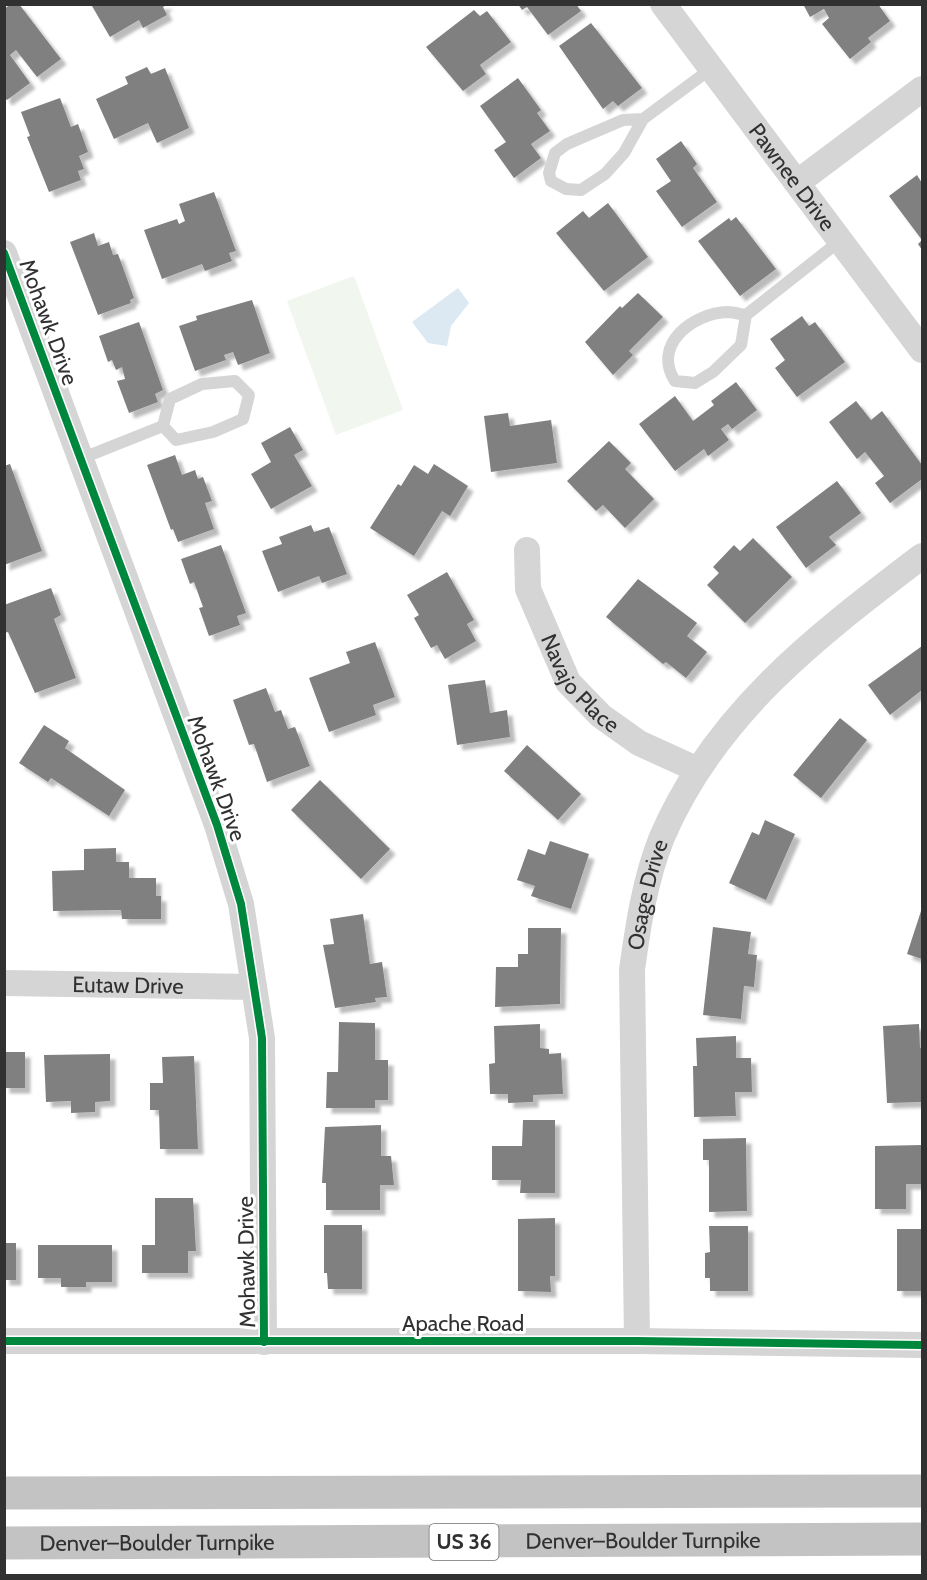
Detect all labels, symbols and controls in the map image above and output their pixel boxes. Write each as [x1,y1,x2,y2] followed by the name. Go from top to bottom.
[743,118,841,236] street label: Pawnee Drive
[13,256,84,389] street label: Mohawk Drive
[535,630,624,739] street label: Navajo Place
[181,712,252,845] street label: Mohawk Drive
[622,835,674,952] street label: Osage Drive
[72,971,184,1000] street label: Eutaw Drive
[232,1196,261,1328] street label: Mohawk Drive
[402,1310,524,1337] street label: Apache Road
[430,1524,498,1560] road number: US 36
[525,1527,761,1555] street label: Denver–Boulder Turnpike
[39,1529,275,1557] street label: Denver–Boulder Turnpike

